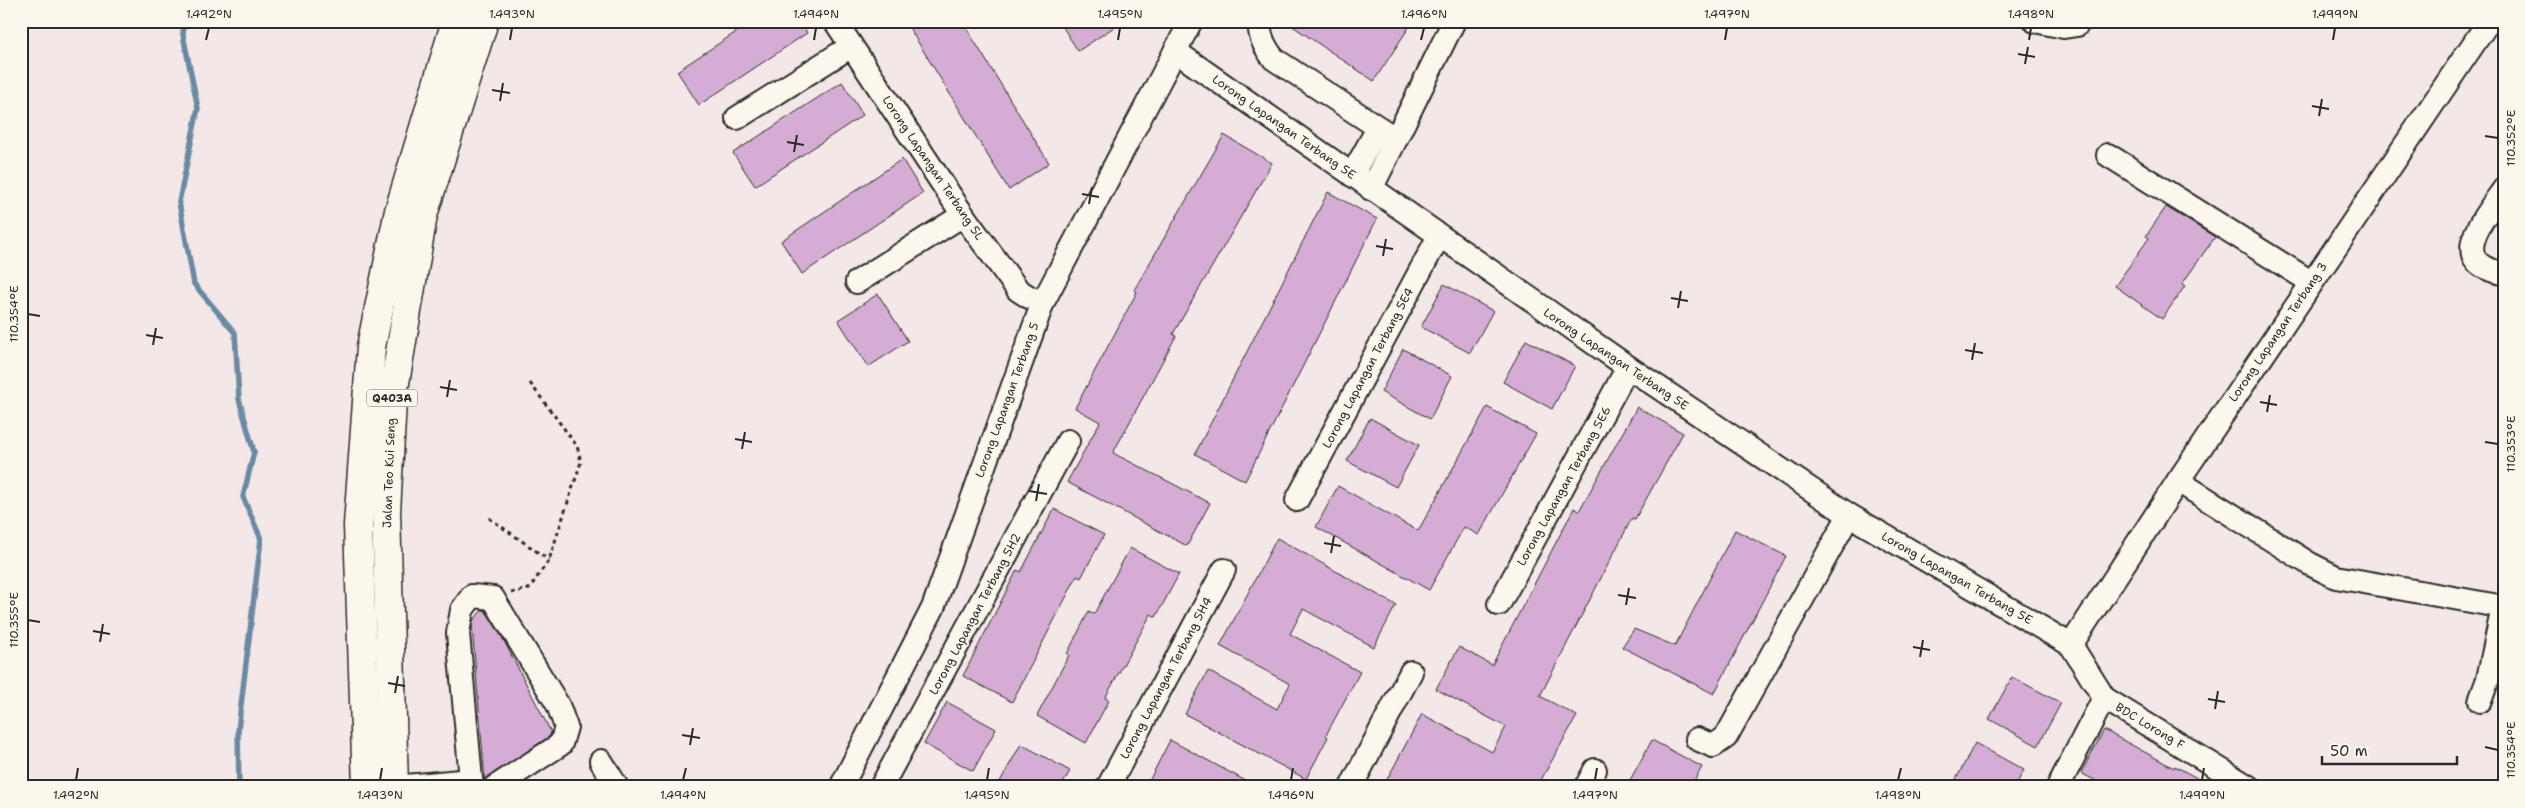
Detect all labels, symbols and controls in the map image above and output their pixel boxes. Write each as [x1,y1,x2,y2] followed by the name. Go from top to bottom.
[186,6,232,22] text: 1.492°N
[489,6,535,22] text: 1.493°N
[793,6,839,22] text: 1.494°N
[1097,6,1143,22] text: 1.495°N
[1401,6,1447,22] text: 1.496°N
[1704,6,1750,22] text: 1.497°N
[2008,6,2054,22] text: 1.498°N
[2312,6,2358,22] text: 1.499°N
[1209,71,1359,183] street label: Lorong Lapangan Terbang 5E
[879,93,988,244] street label: Lorong Lapangan Terbang 5L
[2503,110,2519,166] text: 110.352°E
[2225,259,2331,405] street label: Lorong Lapangan Terbang 3
[6,285,22,343] text: 110.354°E
[1319,285,1417,451] street label: Lorong Lapangan Terbang 5E4
[1540,304,1692,414] street label: Lorong Lapangan Terbang 5E
[971,320,1043,480] street label: Lorong Lapangan Terbang 5
[367,389,417,406] road number: Q403A
[1513,403,1615,569] street label: Lorong Lapangan Terbang 5E6
[2503,416,2519,472] text: 110.353°E
[379,418,399,528] street label: Jalan Teo Kui Seng
[1879,528,2035,628] street label: Lorong Lapangan Terbang 5E
[925,530,1025,698] street label: Lorong Lapangan Terbang 5H2
[6,592,22,648] text: 110.355°E
[1116,594,1216,762] street label: Lorong Lapangan Terbang 5H4
[2112,699,2188,753] street label: BDC Lorong F
[2503,721,2519,779] text: 110.354°E
[2322,733,2458,765] scale bar
[2330,741,2368,761] text: 50 m
[53,787,99,803] text: 1.492°N
[357,787,403,803] text: 1.493°N
[660,787,706,803] text: 1.494°N
[964,787,1010,803] text: 1.495°N
[1268,787,1314,803] text: 1.496°N
[1572,787,1618,803] text: 1.497°N
[1875,787,1921,803] text: 1.498°N
[2179,787,2225,803] text: 1.499°N

